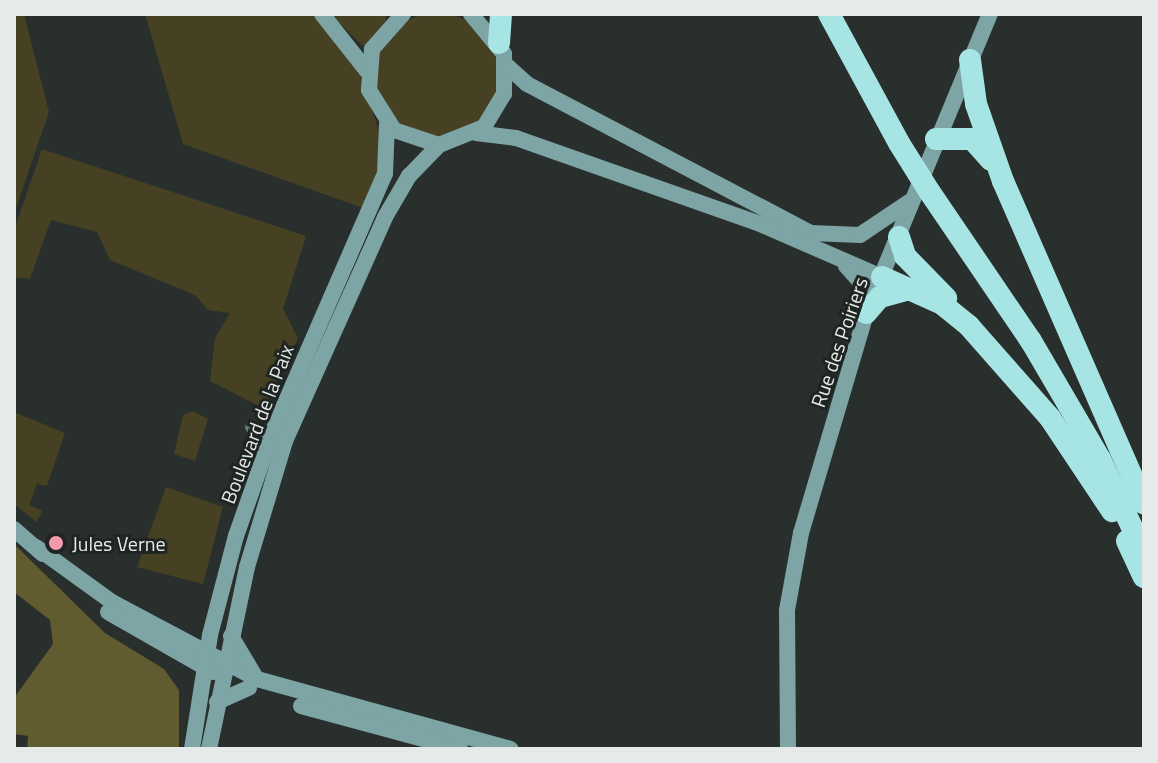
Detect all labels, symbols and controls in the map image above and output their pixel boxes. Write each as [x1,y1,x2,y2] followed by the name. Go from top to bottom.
[805,274,873,410] street label: Rue des Poiriers
[216,341,298,507] street label: Boulevard de la Paix
[72,531,166,555] place label: Jules Verne
[47,534,65,552] marker: Jules Verne

